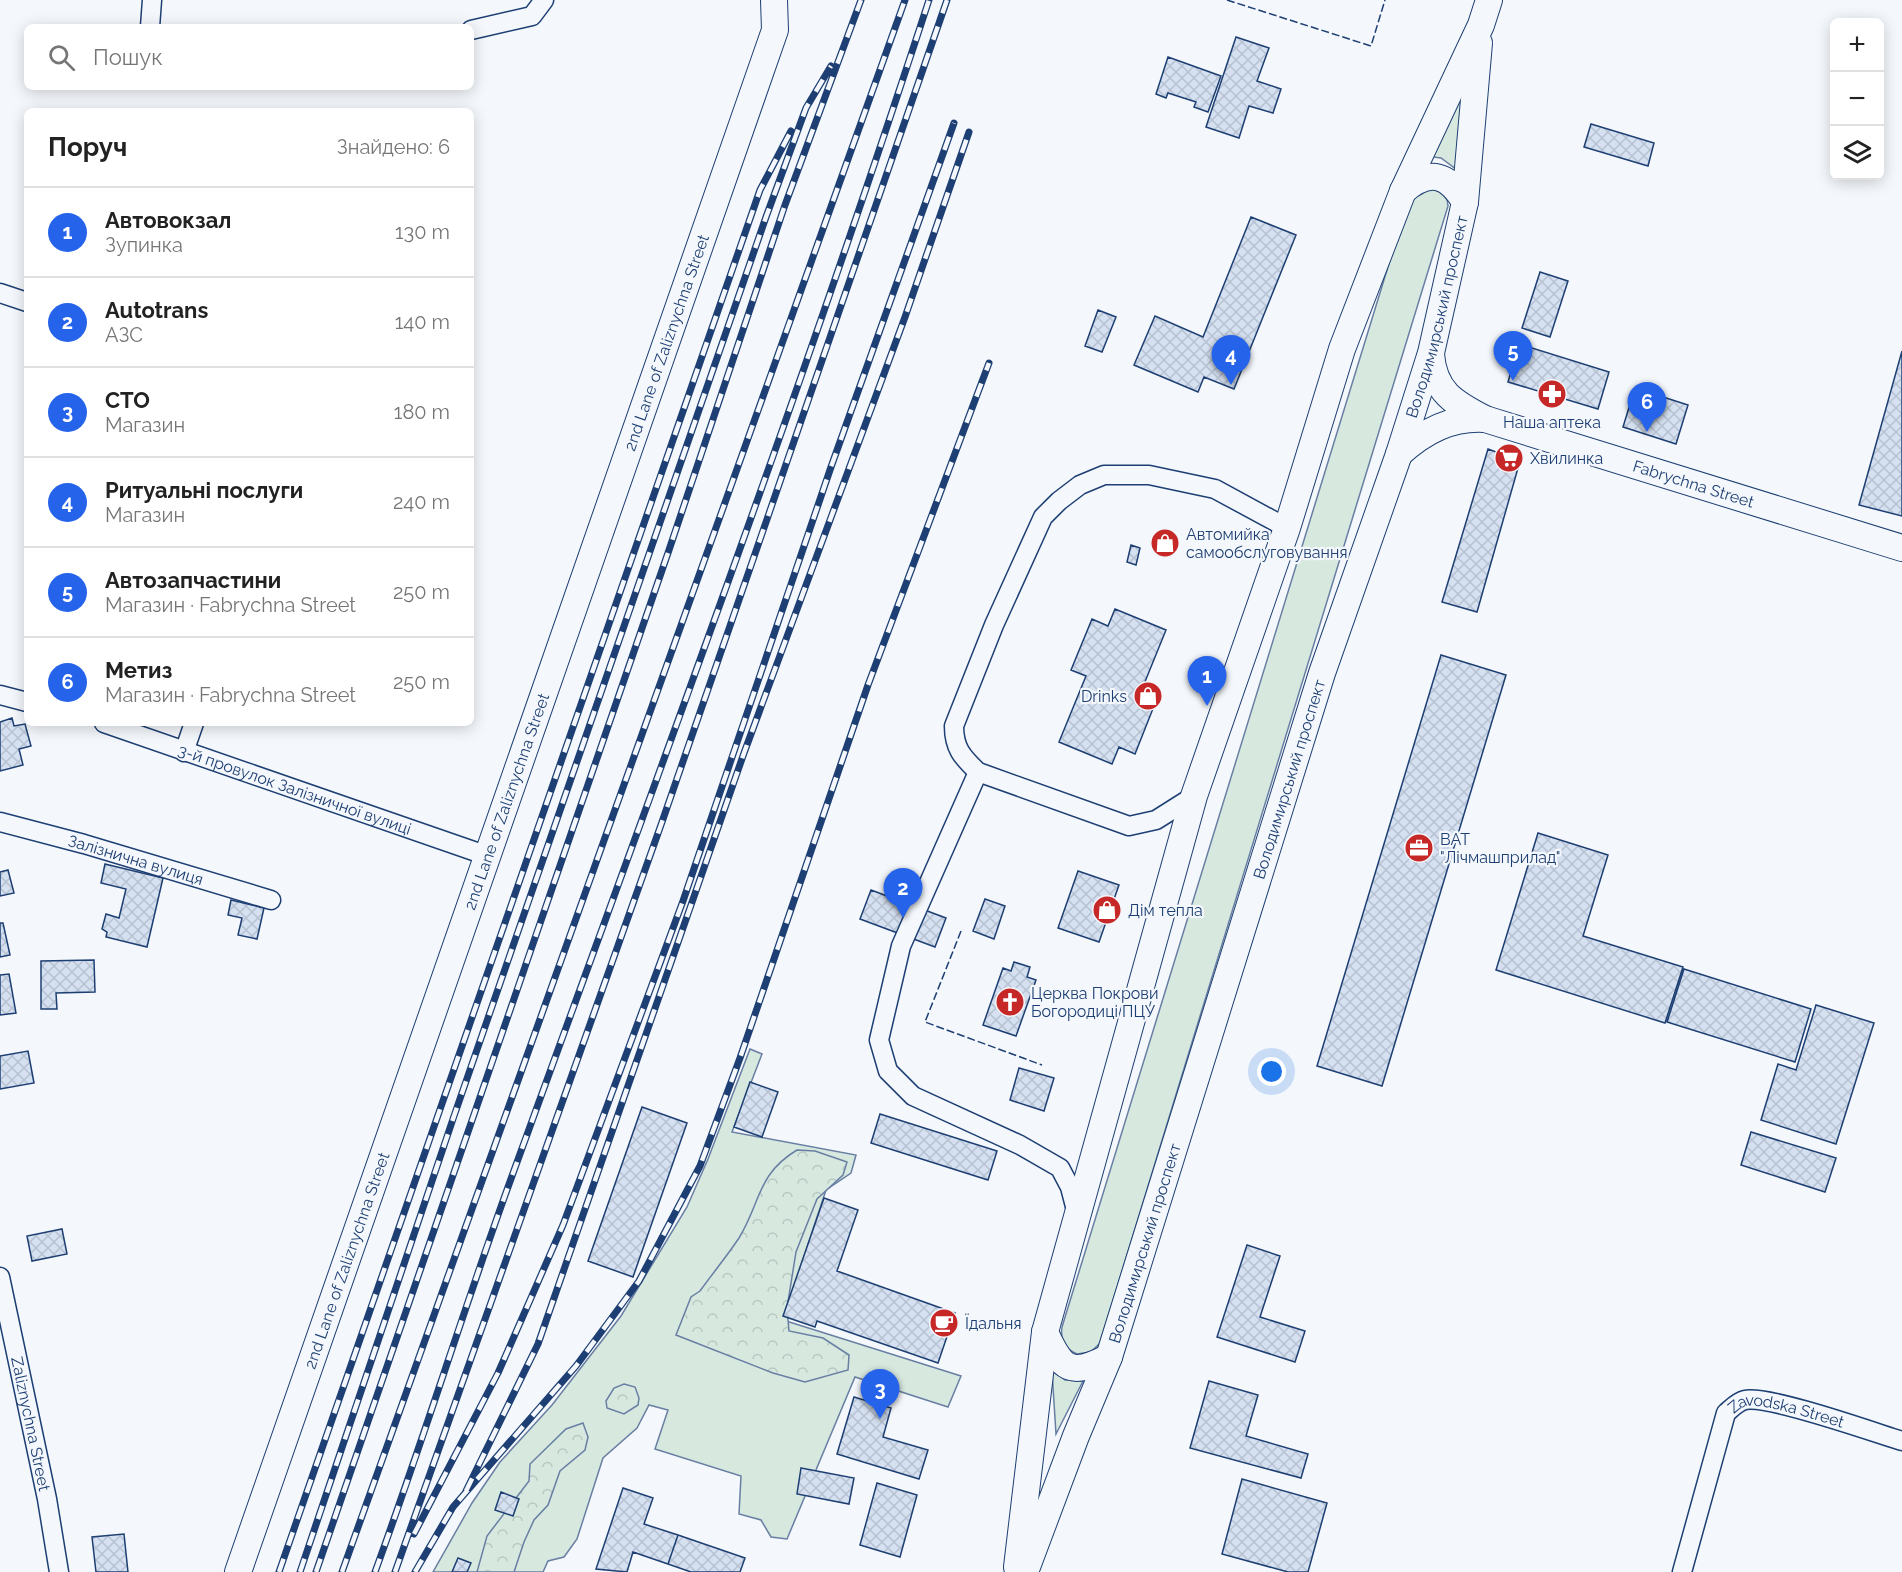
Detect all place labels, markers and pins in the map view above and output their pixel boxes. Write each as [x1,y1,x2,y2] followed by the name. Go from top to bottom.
[1494,332,1532,381] pin: 5
[1212,336,1250,385] pin: 4
[1536,378,1568,410] pharmacy icon: Наша аптека
[1628,382,1666,432] pin: 6
[1503,413,1601,432] place label: Наша аптека
[1493,442,1525,474] supermarket icon: Хвилинка
[1530,449,1603,468] place label: Хвилинка
[1186,525,1348,562] place label: Автомийка самообслуговування
[1149,527,1181,559] shop icon: Автомийка самообслуговування
[1188,656,1226,706] pin: 1
[1132,680,1164,712] shop icon: Drinks
[1081,687,1127,706] place label: Drinks
[1440,830,1560,867] place label: ВАТ "Лічмашприлад"
[1403,832,1435,864] office icon: ВАТ "Лічмашприлад"
[884,868,922,918] pin: 2
[1091,894,1123,926] shop icon: Дім тепла
[1128,901,1203,920] place label: Дім тепла
[1031,984,1158,1021] place label: Церква Покрови Богородиці ПЦУ
[994,986,1026,1018] church icon: Церква Покрови Богородиці ПЦУ
[928,1307,960,1339] cafe icon: Їдальня
[965,1313,1022,1333] place label: Їдальня
[860,1370,900,1419] pin: 3

